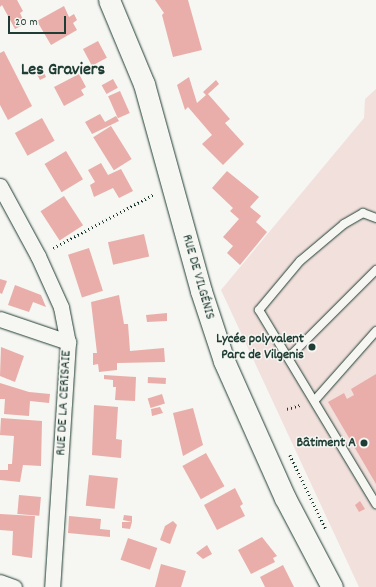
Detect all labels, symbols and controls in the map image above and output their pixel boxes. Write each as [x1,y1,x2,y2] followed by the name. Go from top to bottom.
[10,8,68,34] scale bar
[15,14,38,31] text: 20 m
[21,60,105,82] district label: Les Graviers
[178,233,218,321] street label: RUE DE VILGÉNIS
[216,331,304,364] place label: Lycée polyvalent Parc de Vilgenis
[307,342,317,352] marker: Lycée polyvalent Parc de Vilgenis
[53,350,75,456] street label: RUE DE LA CERISAIE
[296,435,356,451] place label: Bâtiment A
[359,438,369,448] marker: Bâtiment A

